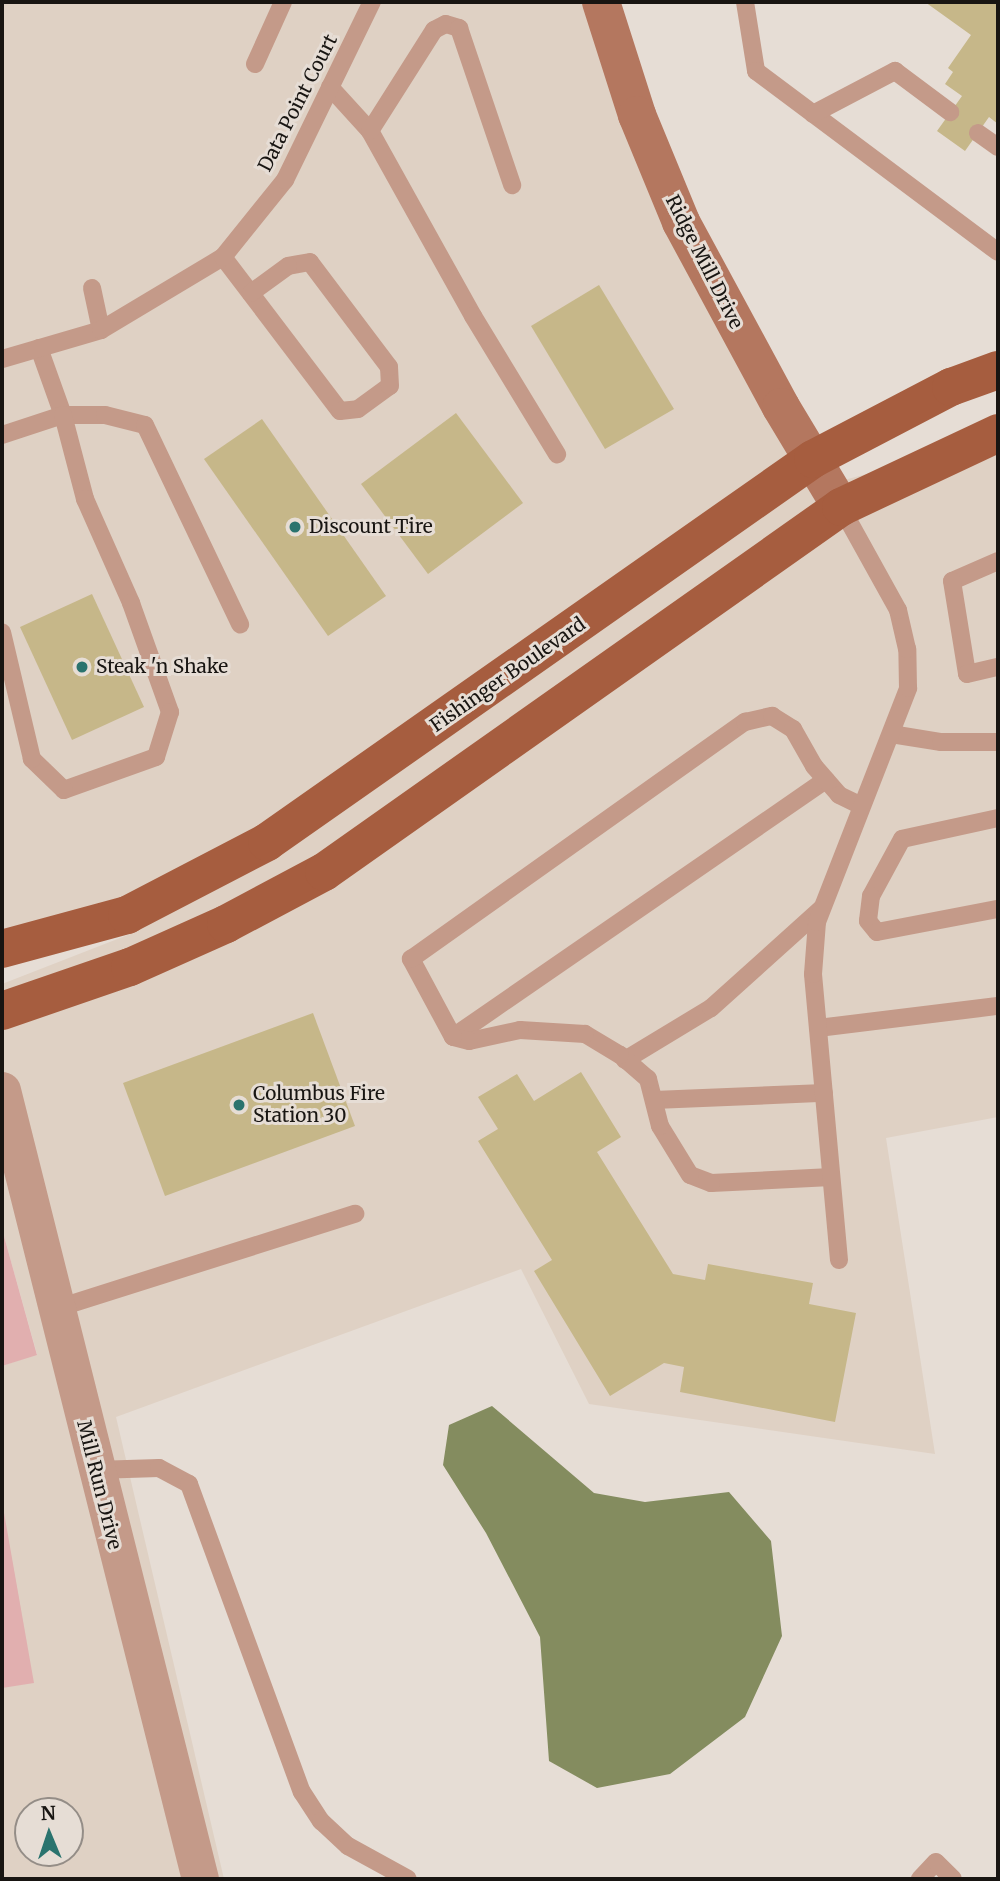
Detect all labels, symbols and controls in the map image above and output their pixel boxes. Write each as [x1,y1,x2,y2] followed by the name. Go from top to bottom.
[254,31,342,175] street label: Data Point Court
[660,191,748,333] street label: Ridge Mill Drive
[309,516,433,538] place label: Discount Tire
[287,519,303,535] marker: Discount Tire
[426,613,590,737] street label: Fishinger Boulevard
[96,656,228,678] place label: Steak 'n Shake
[74,659,90,675] marker: Steak 'n Shake
[253,1083,385,1127] place label: Columbus Fire Station 30
[231,1097,247,1113] marker: Columbus Fire Station 30
[72,1418,126,1552] street label: Mill Run Drive
[14,1797,84,1867] north arrow
[40,1801,56,1825] text: N

